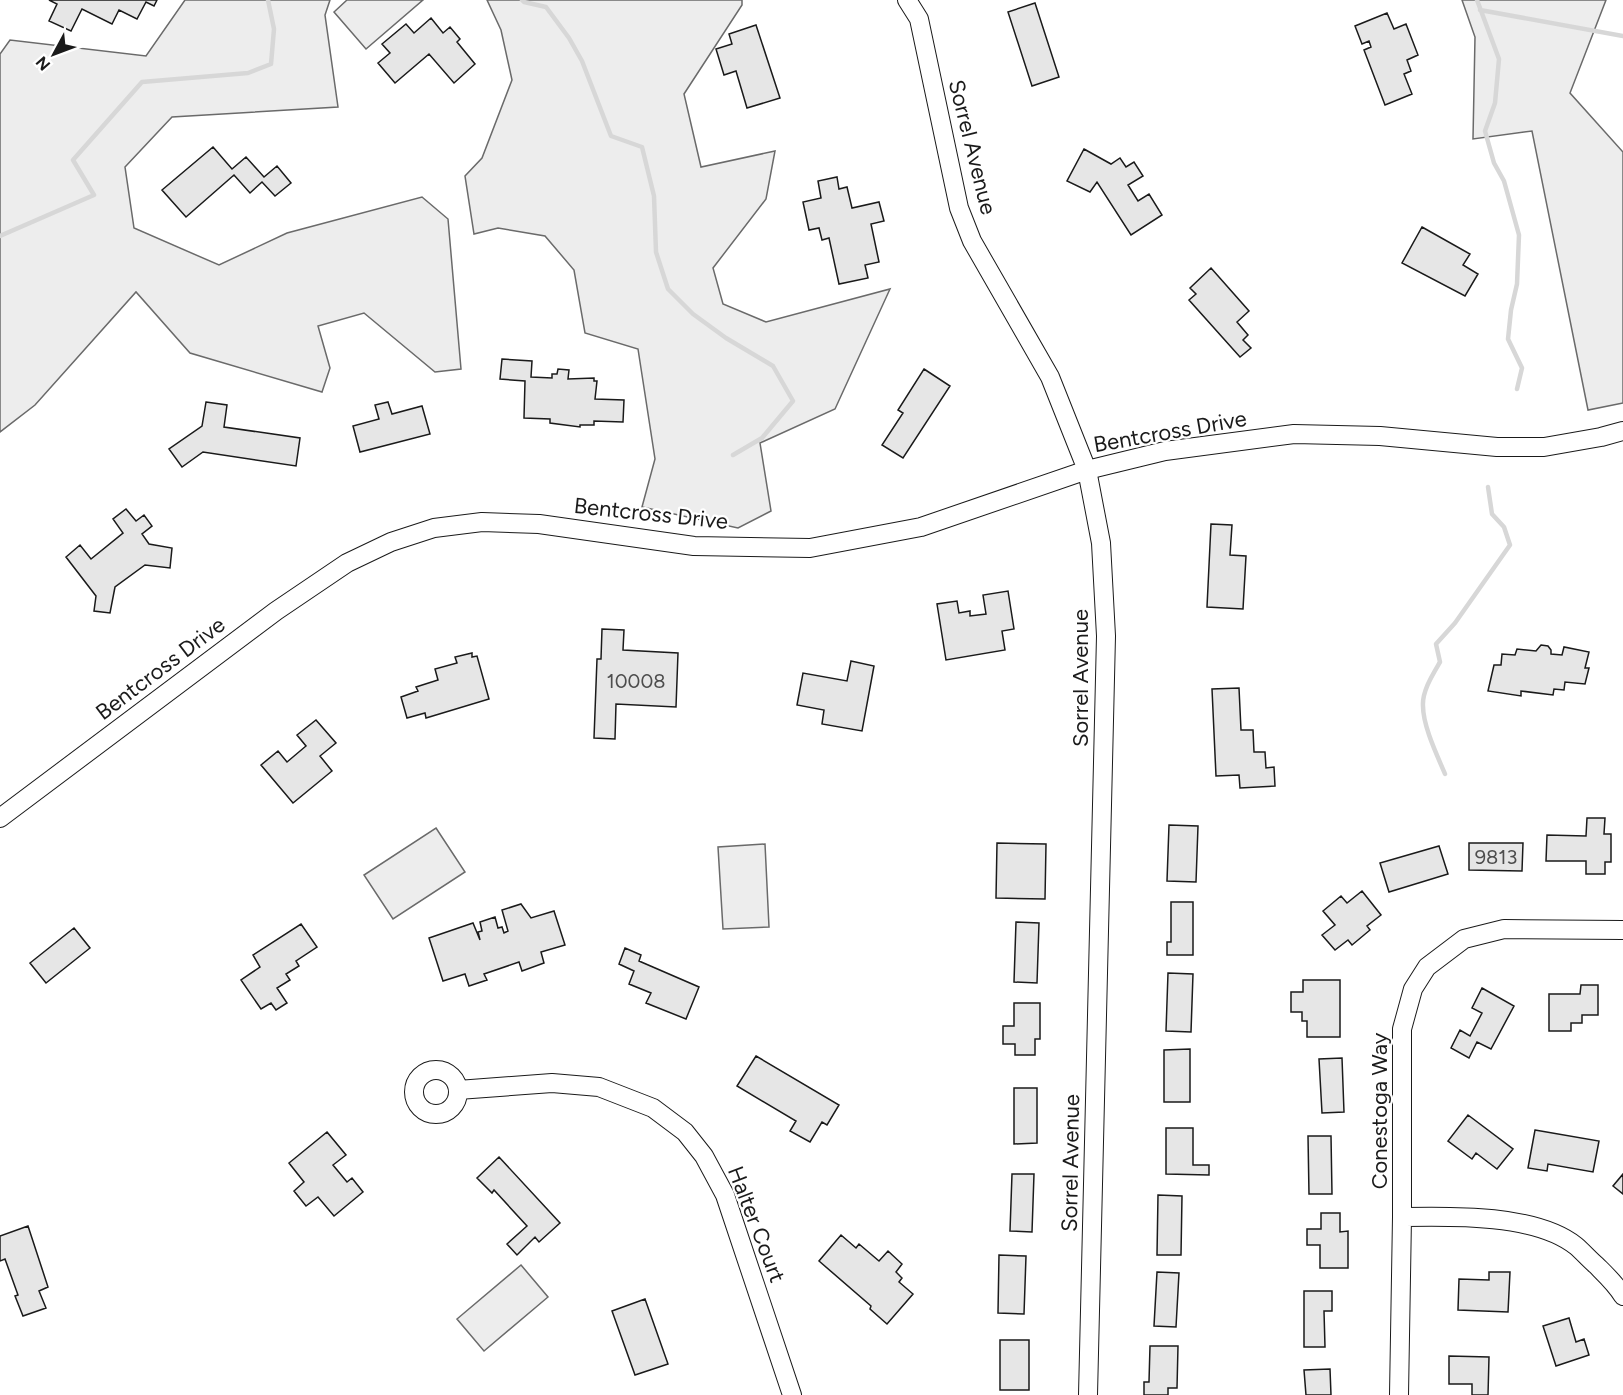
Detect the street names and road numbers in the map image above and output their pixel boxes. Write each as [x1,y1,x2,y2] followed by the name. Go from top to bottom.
[943,77,1002,217] street label: Sorrel Avenue
[1091,405,1249,458] street label: Bentcross Drive
[573,492,729,535] street label: Bentcross Drive
[1067,609,1094,747] street label: Sorrel Avenue
[90,611,230,726] street label: Bentcross Drive
[1366,1032,1393,1189] street label: Conestoga Way
[1056,1094,1085,1232] street label: Sorrel Avenue
[722,1162,791,1286] street label: Halter Court

